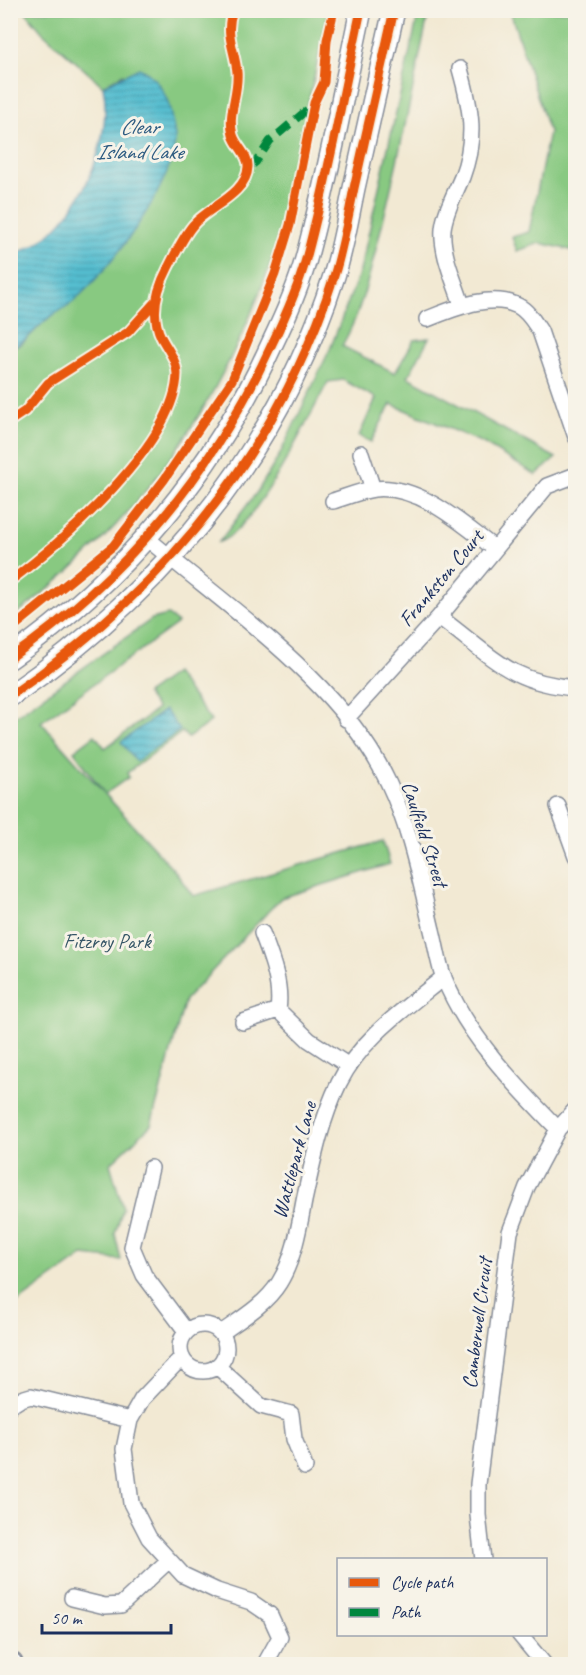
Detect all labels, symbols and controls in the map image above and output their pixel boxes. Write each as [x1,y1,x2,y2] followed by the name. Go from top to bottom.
[96,113,185,166] water label: Clear Island Lake
[393,523,490,632] street label: Frankston Court
[396,778,455,893] street label: Caulfield Street
[63,928,152,954] park label: Fitzroy Park
[266,1098,322,1221] street label: Wattlepark Lane
[456,1253,498,1390] street label: Camberwell Circuit
[337,1558,547,1636] legend
[391,1571,454,1593] text: Cycle path
[42,1597,171,1635] scale bar
[391,1601,421,1623] text: Path
[51,1607,84,1629] text: 50 m

